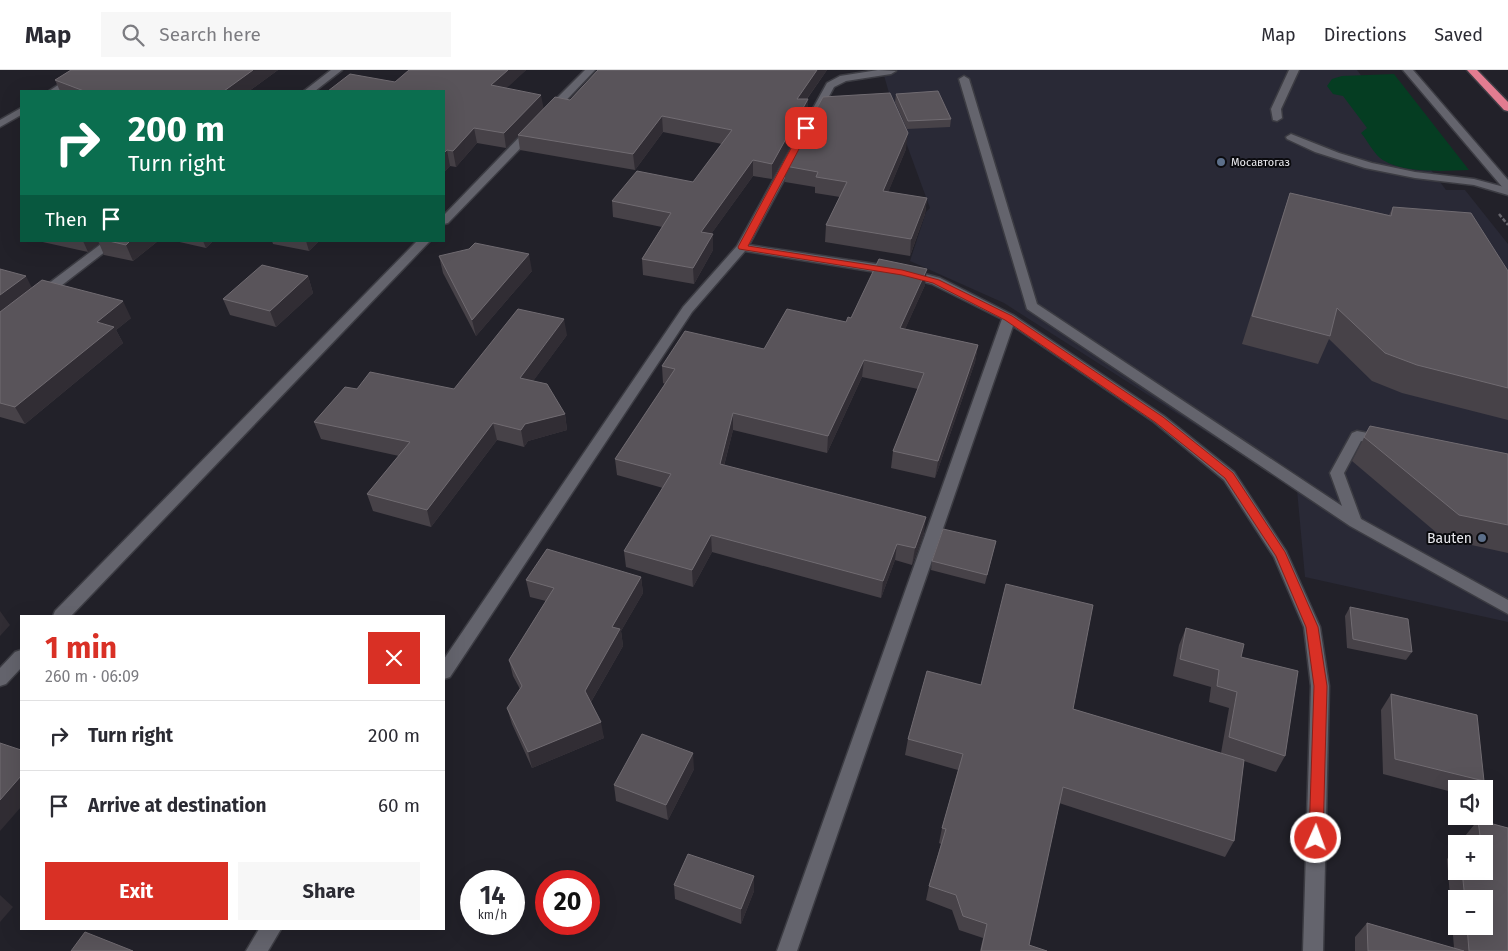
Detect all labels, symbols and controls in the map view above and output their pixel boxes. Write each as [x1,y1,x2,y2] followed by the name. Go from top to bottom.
[101,12,451,57] search box
[25,21,71,49] text: Map
[119,21,147,49] icon: search
[159,23,261,46] text: Search here
[1261,24,1296,46] text: Map
[1324,24,1406,46] text: Directions
[1434,24,1483,46] text: Saved
[785,107,827,149] pin
[128,108,225,150] text: 200 m
[45,110,110,175] icon: right
[792,114,820,142] icon: arrive
[128,150,225,177] text: Turn right
[1215,156,1227,168] marker: Мосавтогаз
[1231,156,1290,169] place label: Мосавтогаз
[97,205,125,233] icon: arrive
[45,208,87,231] text: Then
[1427,530,1472,547] place label: Bauten
[1476,532,1488,544] marker: Bauten
[45,630,117,666] text: 1 min
[368,632,420,684] button: close
[45,667,139,686] text: 260 m · 06:09
[45,722,73,750] icon: right
[88,724,173,747] text: Turn right
[368,724,420,747] text: 200 m
[1448,780,1493,935] map controls
[1448,780,1493,825] button: sound
[45,792,73,820] icon: arrive
[88,794,267,817] text: Arrive at destination
[378,794,420,817] text: 60 m
[1289,811,1341,863] position arrow
[1448,835,1493,880] button: +
[45,862,228,920] button: Exit
[238,862,420,920] button: Share
[535,870,600,935] speed limit sign: 20
[480,881,505,911] text: 14
[1448,890,1493,935] button: −
[478,908,507,922] text: km/h

